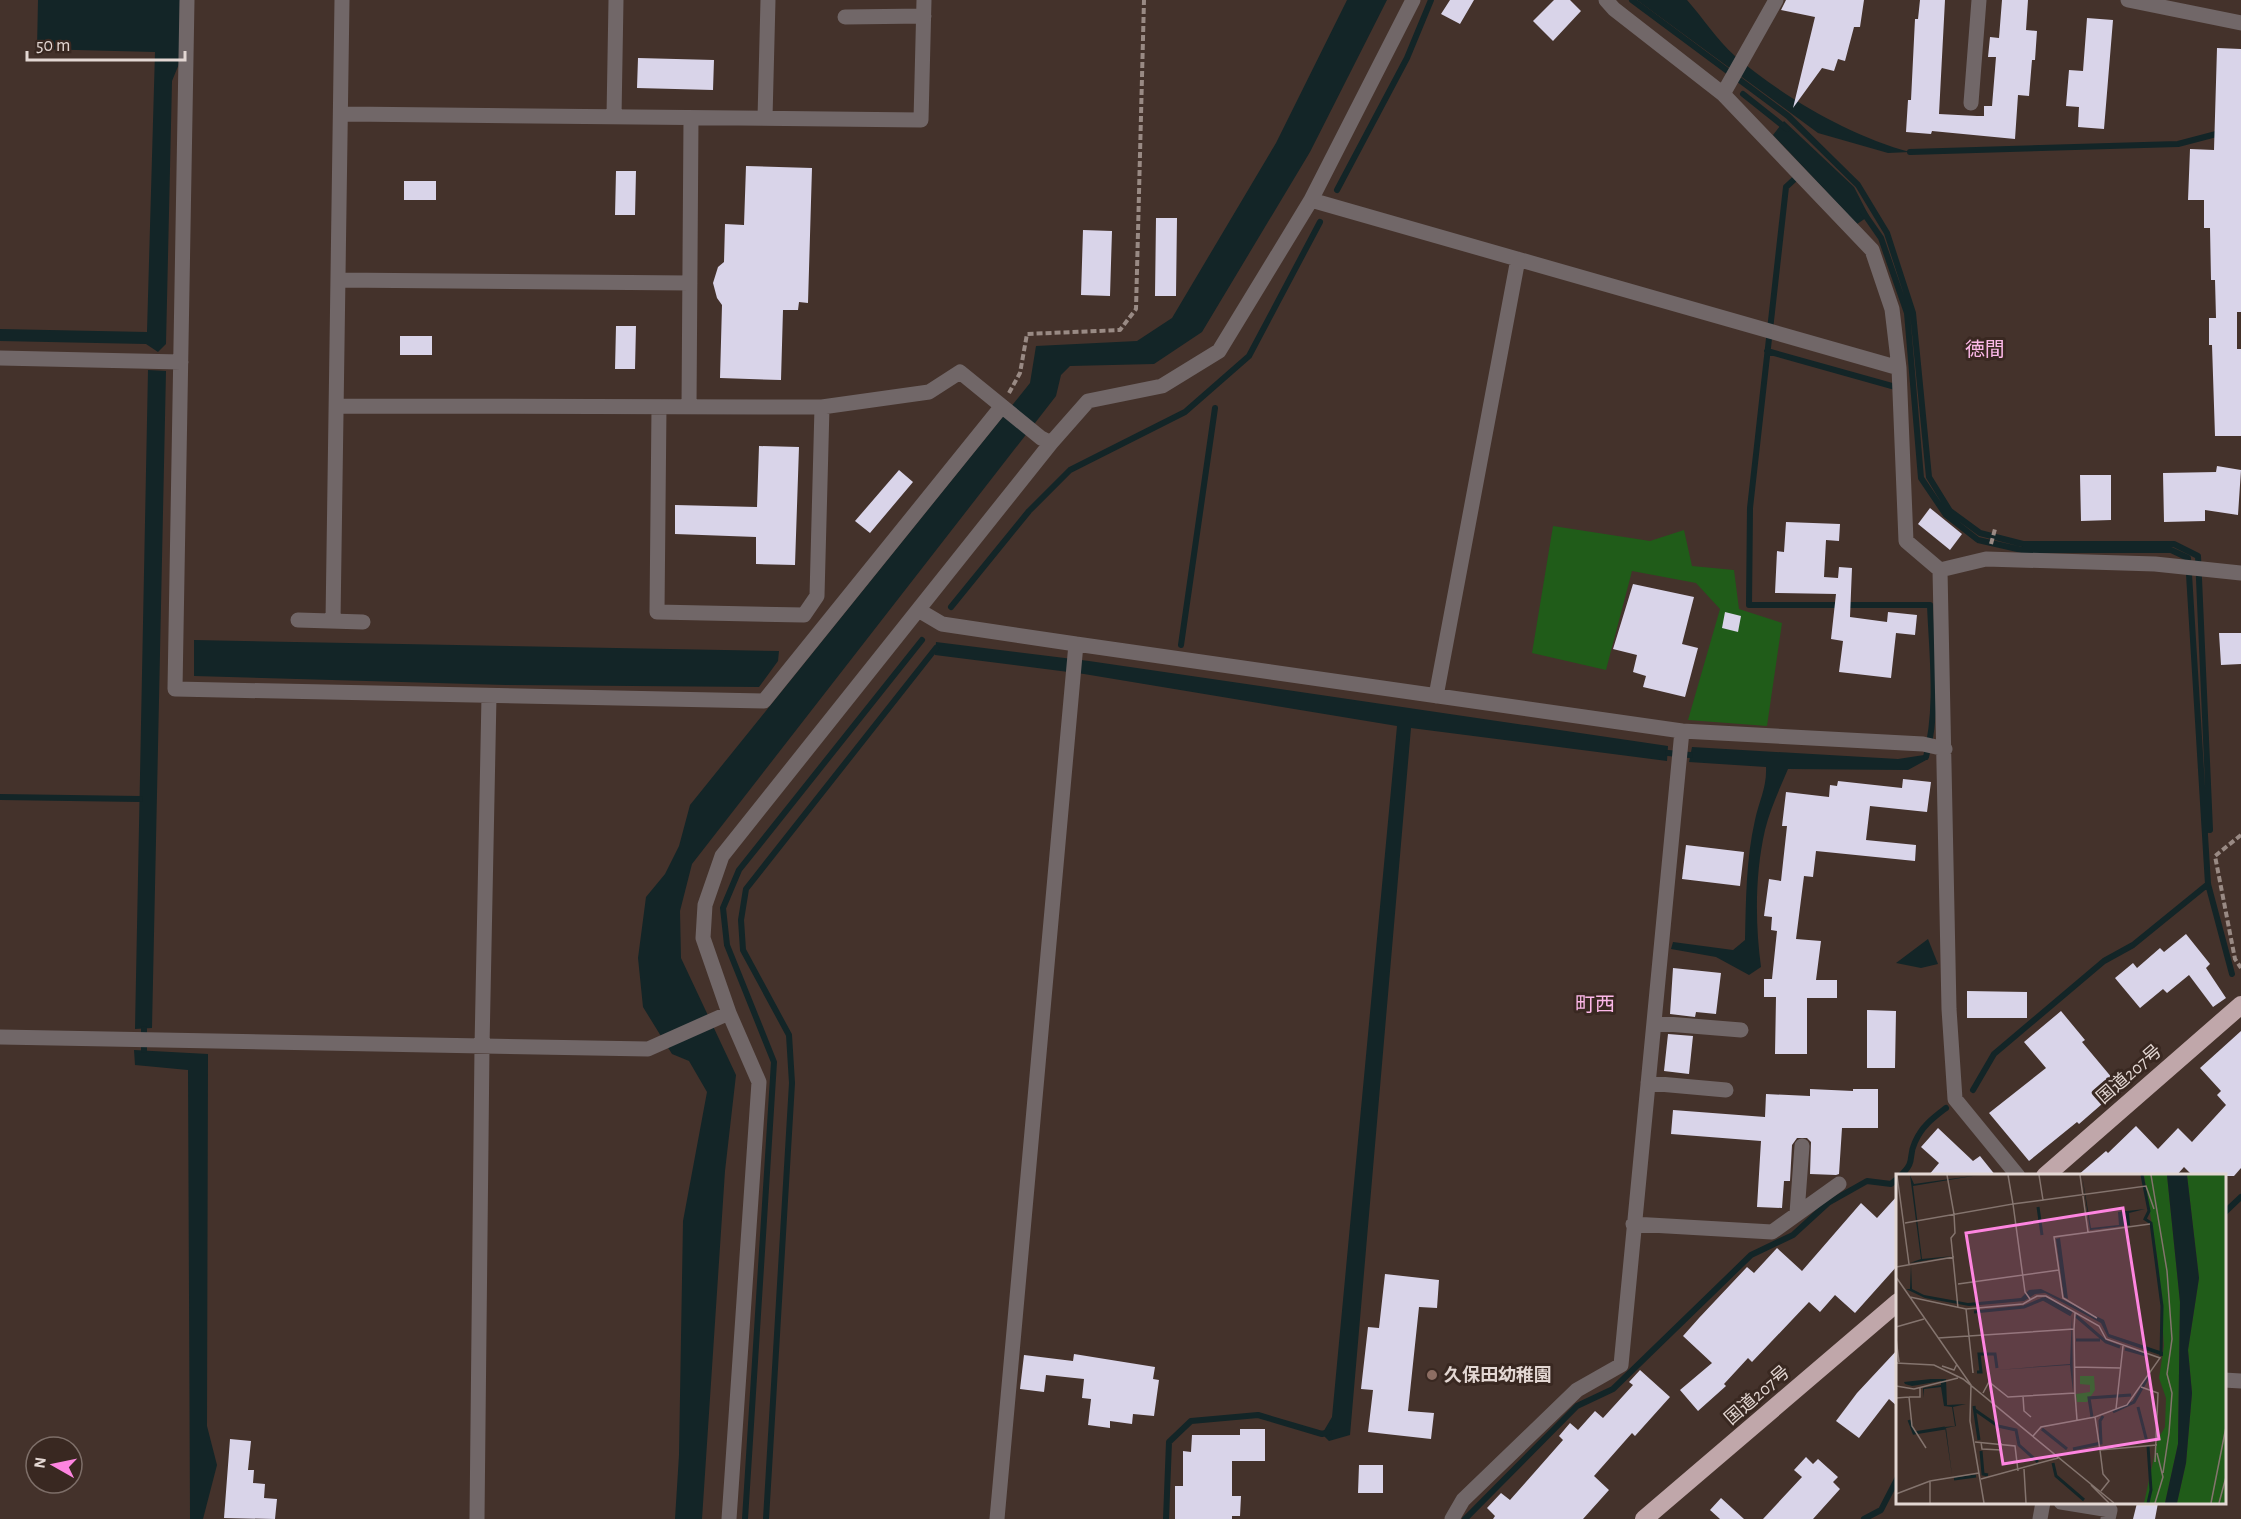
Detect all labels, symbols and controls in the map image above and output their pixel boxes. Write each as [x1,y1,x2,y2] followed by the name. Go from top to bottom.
[27,24,184,62] scale bar
[36,37,70,55] text: 50 m
[1965,339,2005,360] district label: 徳間
[1575,995,1615,1015] district label: 町西
[2093,1040,2165,1108] street label: 国道207号
[1896,1174,2226,1504] inset map
[1721,1361,1793,1429] street label: 国道207号
[1444,1365,1552,1385] place label: 久保田幼稚園
[1425,1368,1439,1382] marker: 久保田幼稚園
[24,1435,84,1495] north arrow
[31,1456,49,1470] text: N

